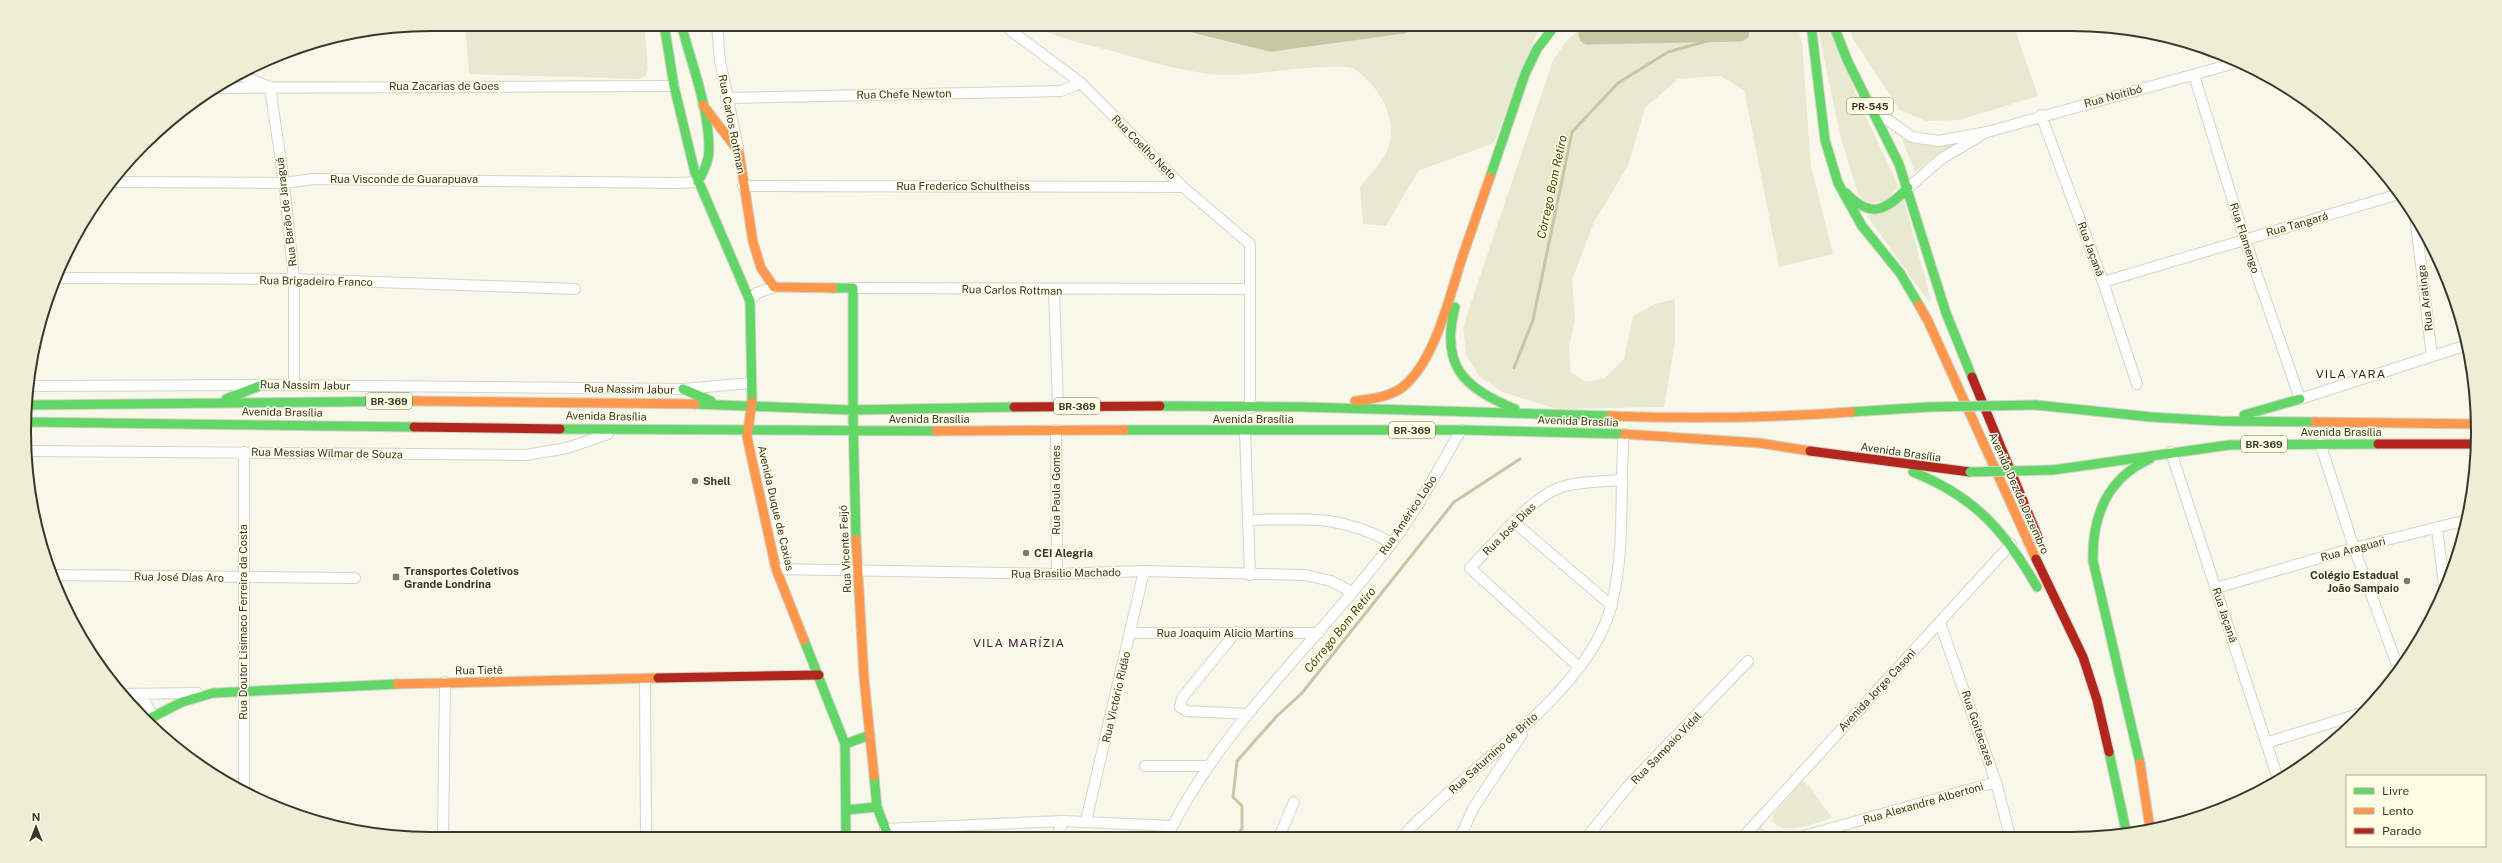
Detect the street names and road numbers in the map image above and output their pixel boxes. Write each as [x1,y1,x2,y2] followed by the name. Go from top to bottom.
[716,73,748,175] street label: Rua Carlos Rottman
[389,80,500,92] street label: Rua Zacarias de Goes
[2083,83,2143,109] street label: Rua Noitibó
[856,87,952,101] street label: Rua Chefe Newton
[1847,98,1893,114] road number: PR-545
[1110,113,1178,181] street label: Rua Coelho Neto
[273,157,299,267] street label: Rua Barão de Jaraguá
[330,173,478,185] street label: Rua Visconde de Guarapuava
[896,180,1030,192] street label: Rua Frederico Schultheiss
[2228,201,2262,275] street label: Rua Flamengo
[2265,209,2329,239] street label: Rua Tangará
[2075,220,2106,278] street label: Rua Jaçanã
[2415,264,2435,332] street label: Rua Aratinga
[259,274,373,288] street label: Rua Brigadeiro Franco
[961,283,1063,297] street label: Rua Carlos Rottman
[260,378,350,392] street label: Rua Nassim Jabur
[584,382,674,396] street label: Rua Nassim Jabur
[366,393,412,409] road number: BR-369
[1054,398,1100,414] road number: BR-369
[241,405,323,419] street label: Avenida Brasília
[565,409,647,423] street label: Avenida Brasília
[888,413,970,425] street label: Avenida Brasília
[1212,413,1294,425] street label: Avenida Brasília
[1537,414,1619,428] street label: Avenida Brasília
[1389,422,1435,438] road number: BR-369
[2300,426,2382,438] street label: Avenida Brasília
[1987,430,2051,556] street label: Avenida Dez de Dezembro
[2241,436,2287,452] road number: BR-369
[1860,440,1942,464] street label: Avenida Brasília
[756,444,796,572] street label: Avenida Duque de Caxias
[1050,445,1062,535] street label: Rua Paula Gomes
[251,446,403,460] street label: Rua Messias Wilmar de Souza
[1377,473,1439,557] street label: Rua Américo Lobo
[1480,500,1538,558] street label: Rua José Dias
[837,505,853,593] street label: Rua Vicente Feijó
[237,524,249,720] street label: Rua Doutor Lisímaco Ferreira da Costa
[2319,535,2387,563] street label: Rua Araguari
[1011,566,1121,580] street label: Rua Brasilio Machado
[134,570,224,584] street label: Rua José Días Aro
[2209,586,2240,644] street label: Rua Jaçanã
[1156,627,1294,639] street label: Rua Joaquim Alicio Martins
[1836,647,1918,733] street label: Avenida Jorge Casoni
[1100,650,1132,744] street label: Rua Victório Ridão
[455,664,503,676] street label: Rua Tietê
[1959,689,1997,768] street label: Rua Goitacazes
[1446,710,1540,796] street label: Rua Saturnino de Brito
[1629,710,1703,786] street label: Rua Sampaio Vidal
[1861,780,1985,826] street label: Rua Alexandre Albertoni

